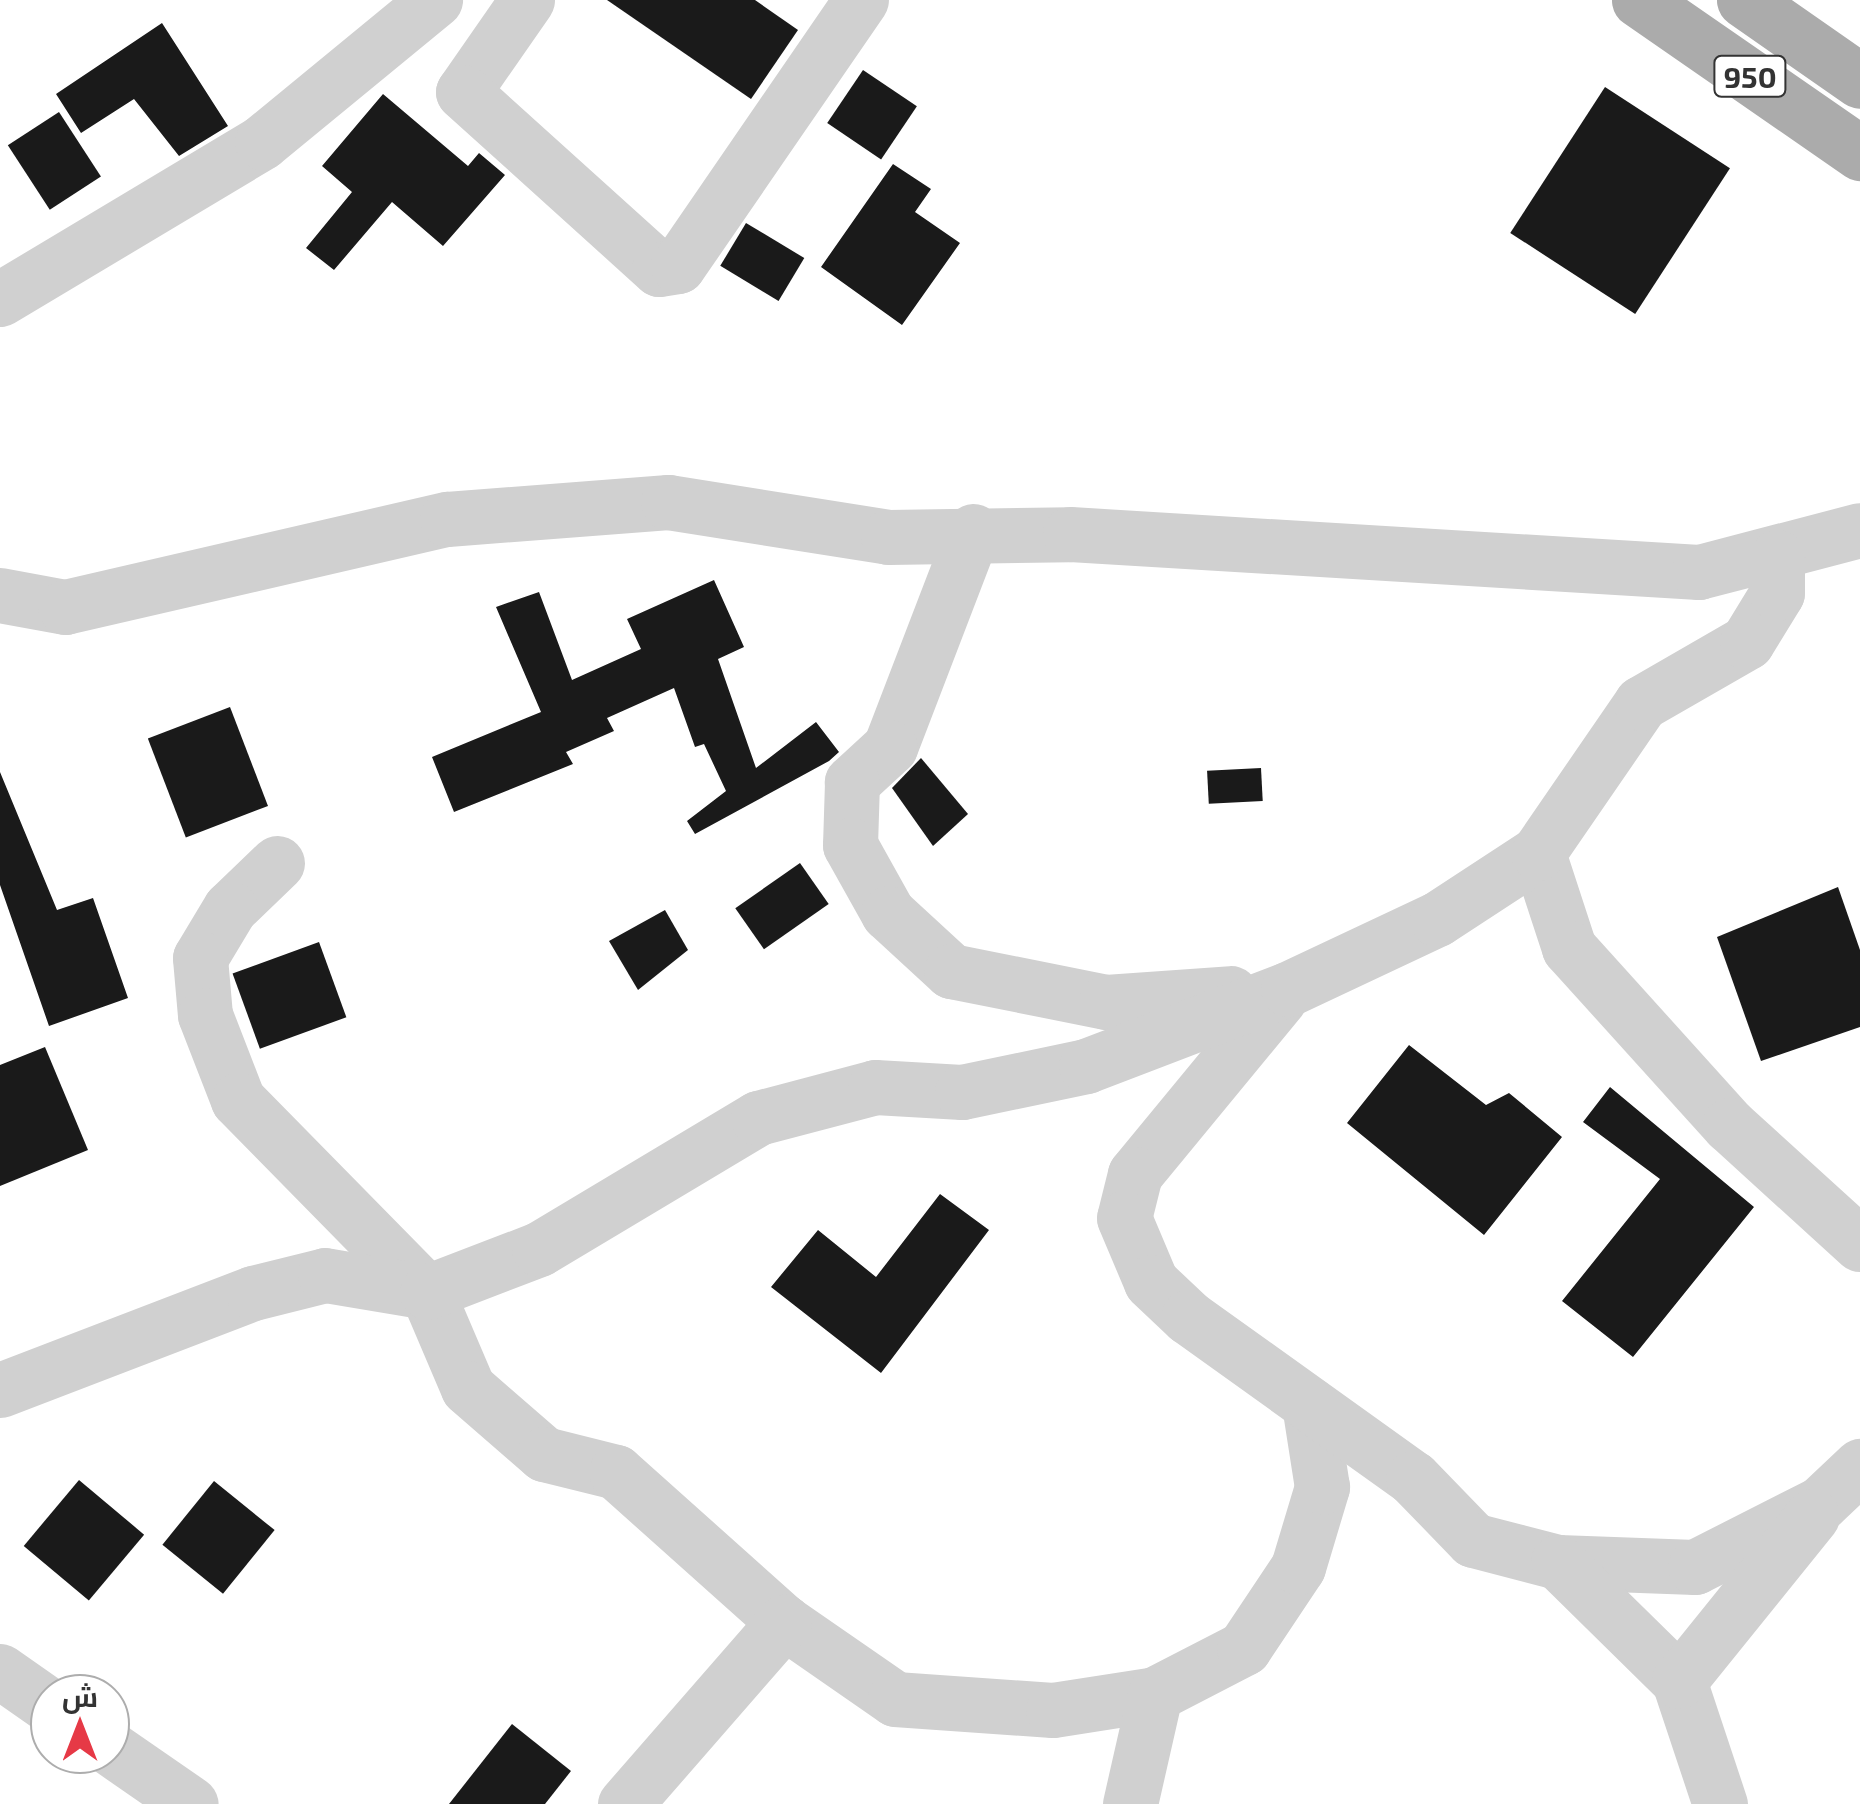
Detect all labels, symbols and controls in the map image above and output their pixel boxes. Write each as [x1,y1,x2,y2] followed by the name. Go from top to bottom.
[1712,51,1788,101] road number: 950
[30,1674,130,1774] north arrow
[62,1679,98,1713] text: ش

